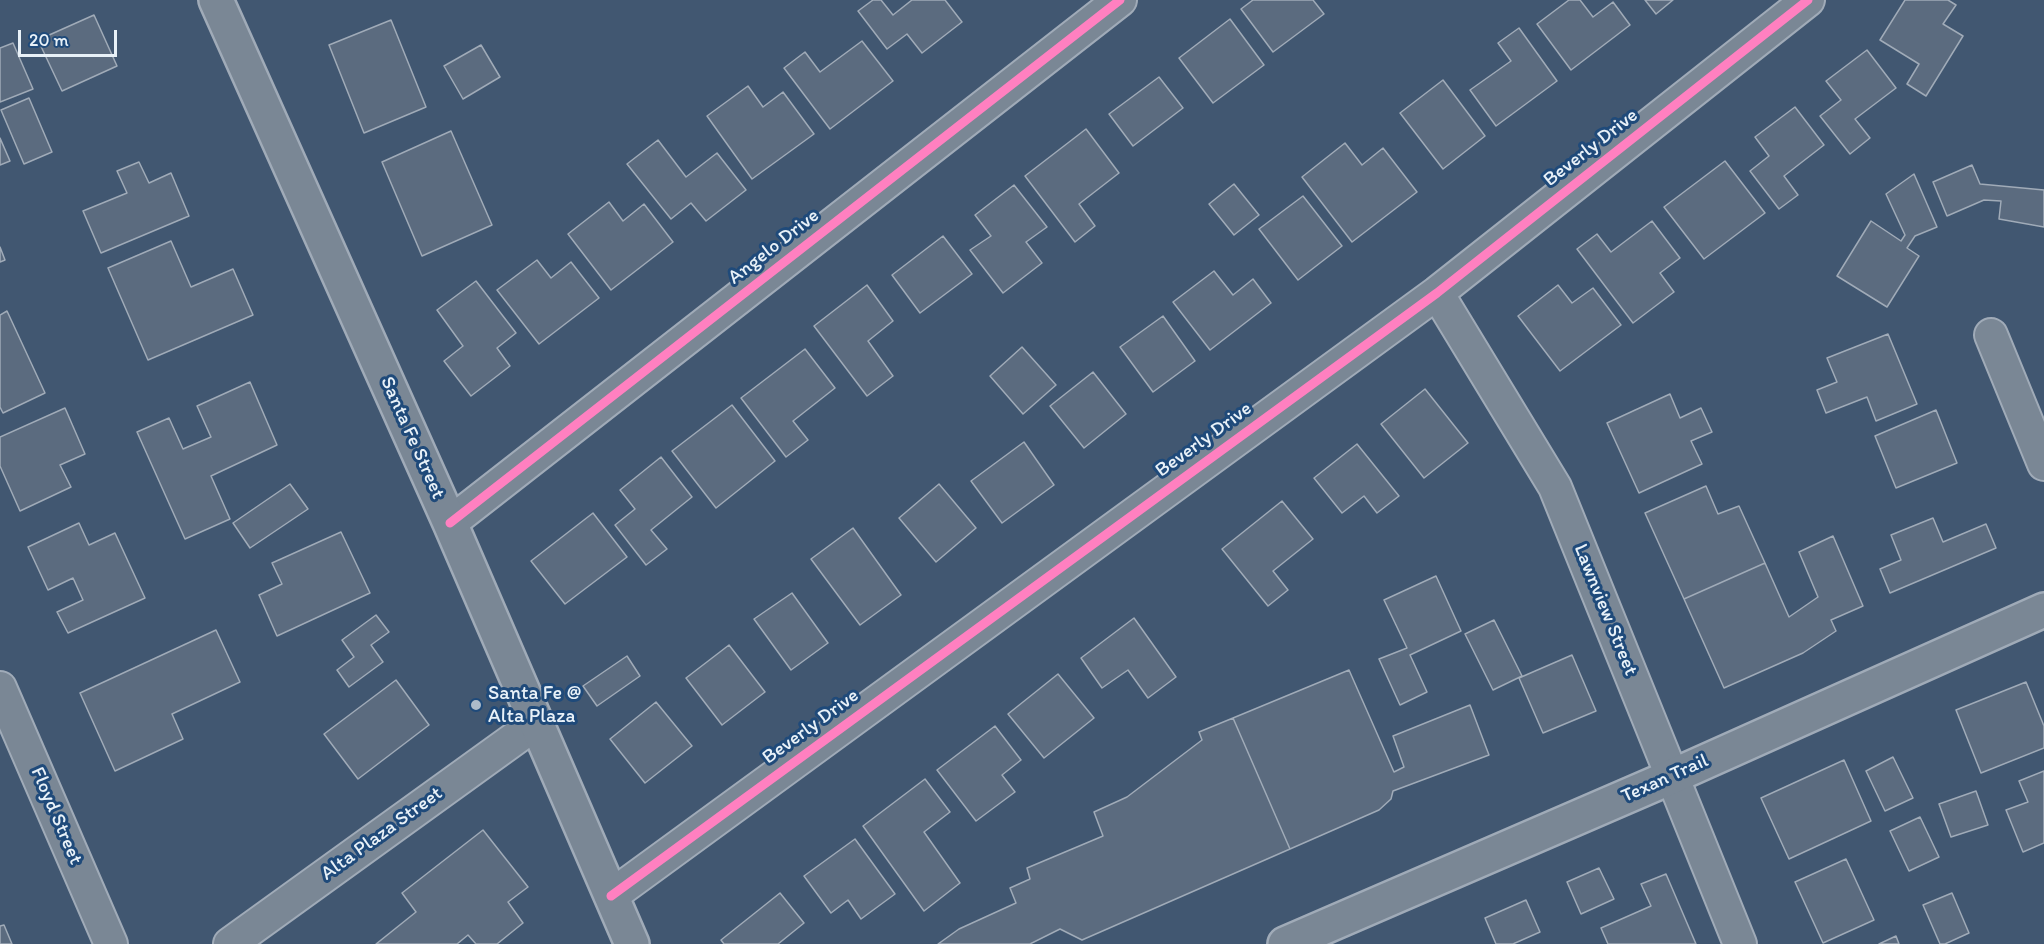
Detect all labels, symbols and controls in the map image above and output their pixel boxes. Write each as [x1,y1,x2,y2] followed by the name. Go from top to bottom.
[21,18,120,56] scale bar
[29,29,69,51] text: 20 m
[1539,104,1643,192] street label: Beverly Drive
[724,204,824,290] street label: Angelo Drive
[374,373,450,503] street label: Santa Fe Street
[1151,397,1257,483] street label: Beverly Drive
[1568,541,1642,679] street label: Lawnview Street
[488,682,581,729] place label: Santa Fe @ Alta Plaza
[758,684,864,770] street label: Beverly Drive
[469,698,483,712] marker: Santa Fe @ Alta Plaza
[1618,749,1712,809] street label: Texan Trail
[25,764,87,868] street label: Floyd Street
[316,782,448,886] street label: Alta Plaza Street

